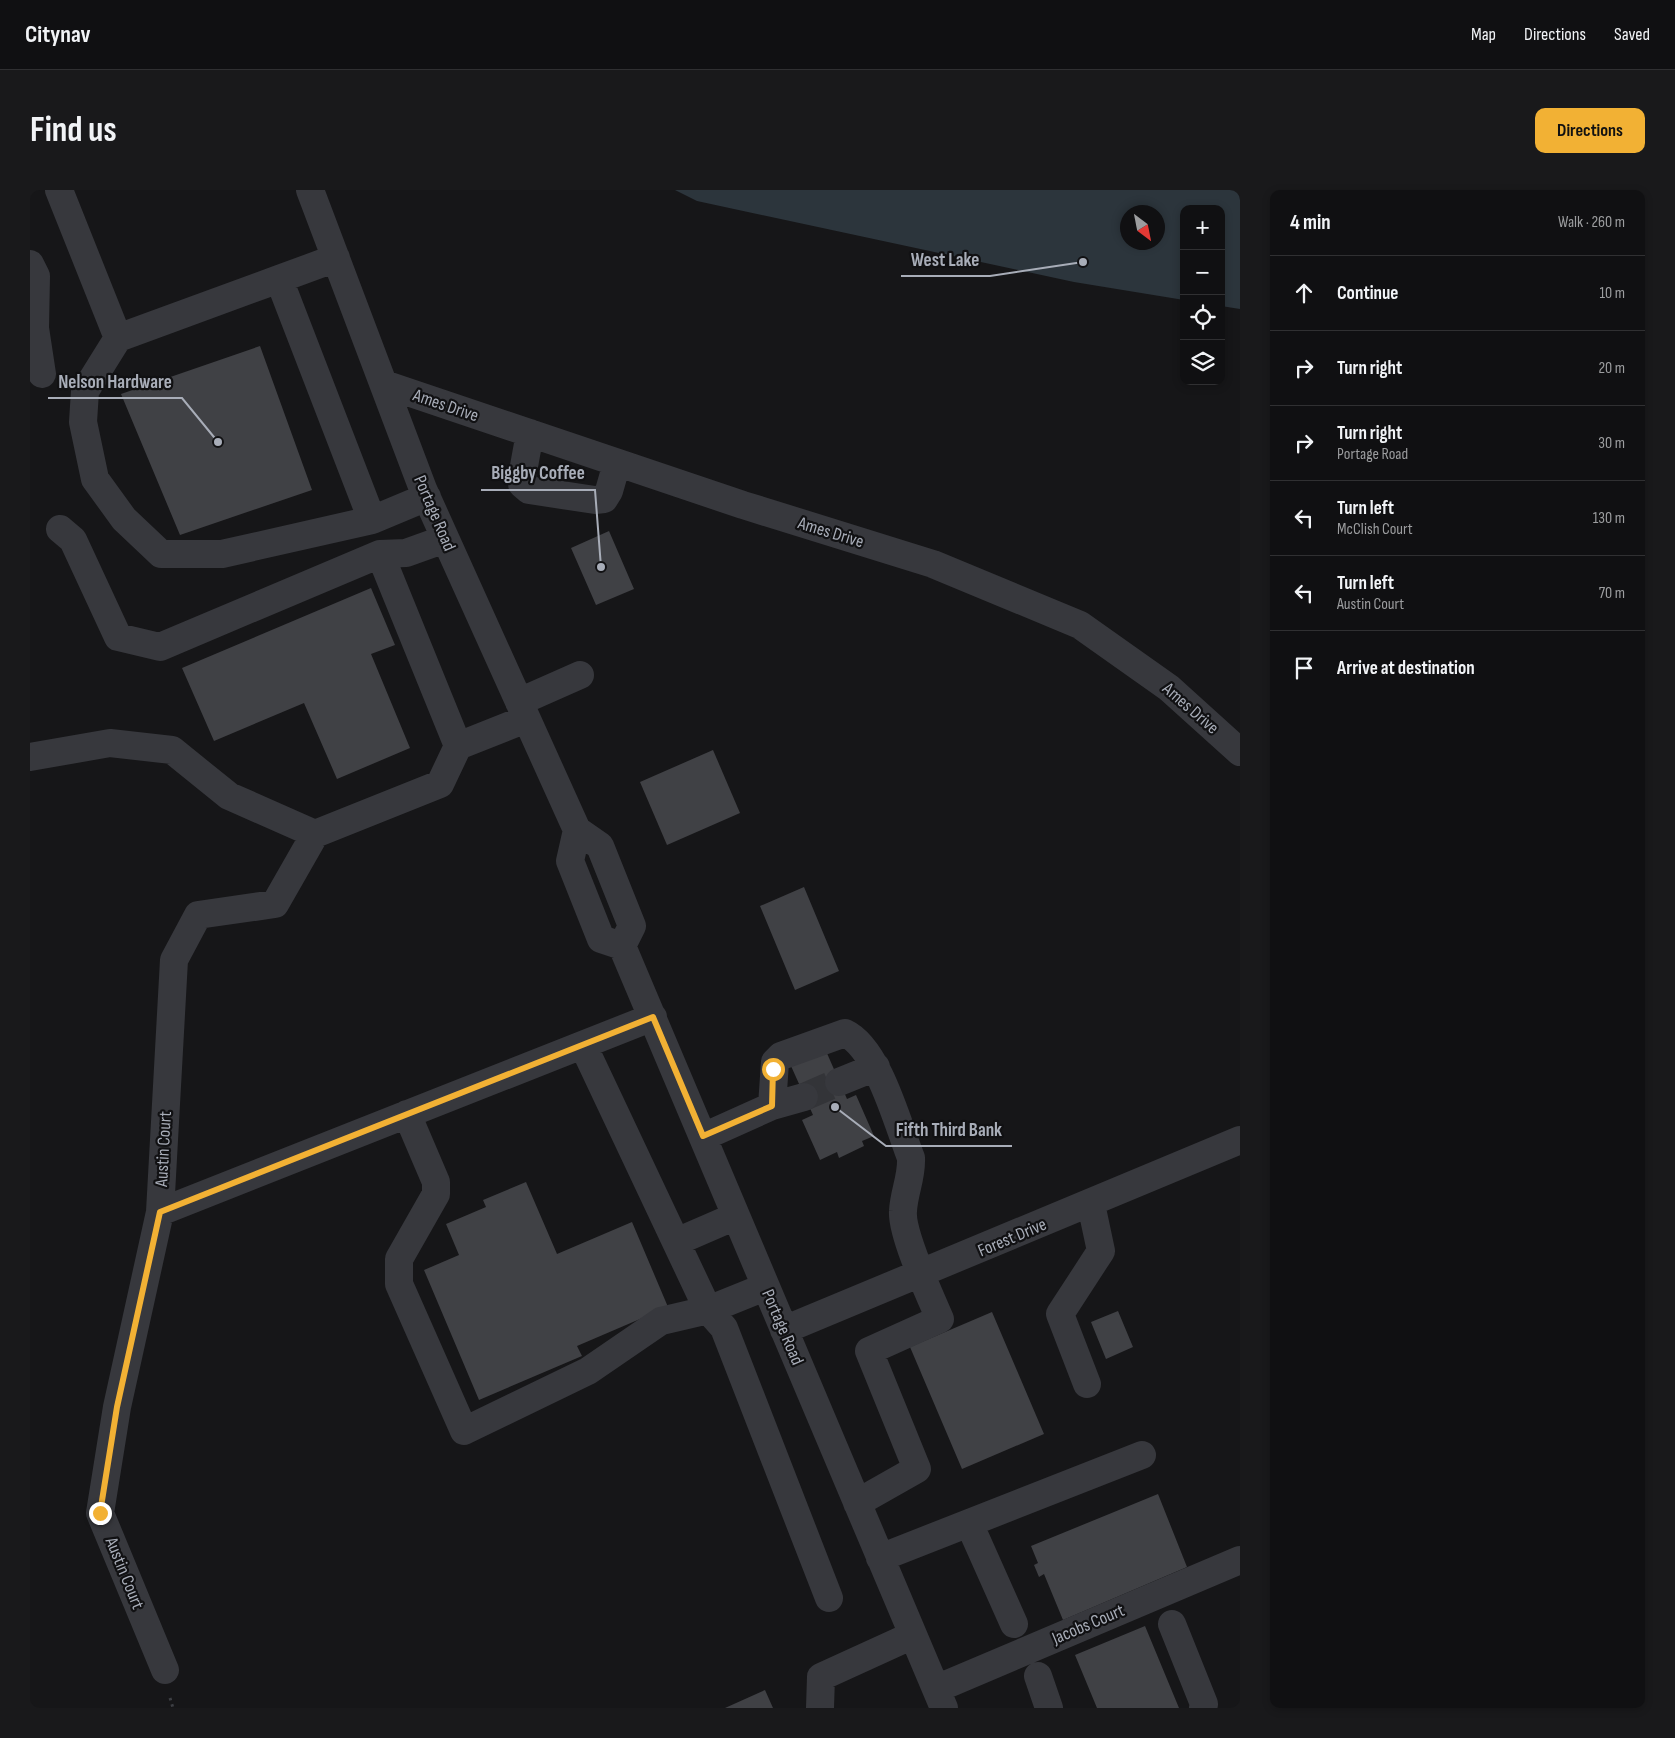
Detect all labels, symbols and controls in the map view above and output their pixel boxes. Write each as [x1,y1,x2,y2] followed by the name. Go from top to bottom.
[25,20,91,49] text: Citynav
[1471,24,1496,45] text: Map
[1524,24,1586,45] text: Directions
[1614,24,1650,45] text: Saved
[1535,108,1645,153] button: Directions
[30,109,117,152] text: Find us
[1120,205,1165,250] north arrow
[1180,205,1225,385] map controls
[1180,205,1225,250] button: +
[1290,210,1331,235] text: 4 min
[1558,213,1625,232] text: Walk · 260 m
[901,242,990,276] callout: West Lake
[911,249,979,272] text: West Lake
[1180,250,1225,295] button: −
[1290,279,1318,307] icon: ahead
[1337,282,1398,305] text: Continue
[1599,284,1625,303] text: 10 m
[1180,295,1225,340] button: locate
[1180,340,1225,385] button: layers
[1290,354,1318,382] icon: right
[1337,357,1402,380] text: Turn right
[1598,359,1625,378] text: 20 m
[48,364,182,398] callout: Nelson Hardware
[58,371,172,394] text: Nelson Hardware
[410,384,481,426] street label: Ames Drive
[1337,422,1402,445] text: Turn right
[1290,429,1318,457] icon: right
[1598,434,1625,453] text: 30 m
[1337,445,1408,464] text: Portage Road
[481,456,595,490] callout: Biggby Coffee
[491,462,585,485] text: Biggby Coffee
[409,472,460,554] street label: Portage Road
[1337,497,1394,520] text: Turn left
[1290,504,1318,532] icon: left
[1593,509,1625,528] text: 130 m
[795,512,866,552] street label: Ames Drive
[1337,520,1413,539] text: McClish Court
[1337,572,1394,595] text: Turn left
[1290,579,1318,607] icon: left
[1599,584,1625,603] text: 70 m
[1337,595,1404,614] text: Austin Court
[1290,654,1318,682] icon: arrive
[1337,657,1475,680] text: Arrive at destination
[1158,678,1223,738] street label: Ames Drive
[762,1058,785,1081] route start
[151,1110,176,1188] street label: Austin Court
[886,1112,1012,1146] callout: Fifth Third Bank
[896,1119,1002,1142] text: Fifth Third Bank
[975,1214,1050,1261] street label: Forest Drive
[757,1286,808,1368] street label: Portage Road
[89,1502,112,1525] route end
[100,1533,149,1613] street label: Austin Court
[1048,1600,1128,1649] street label: Jacobs Court

